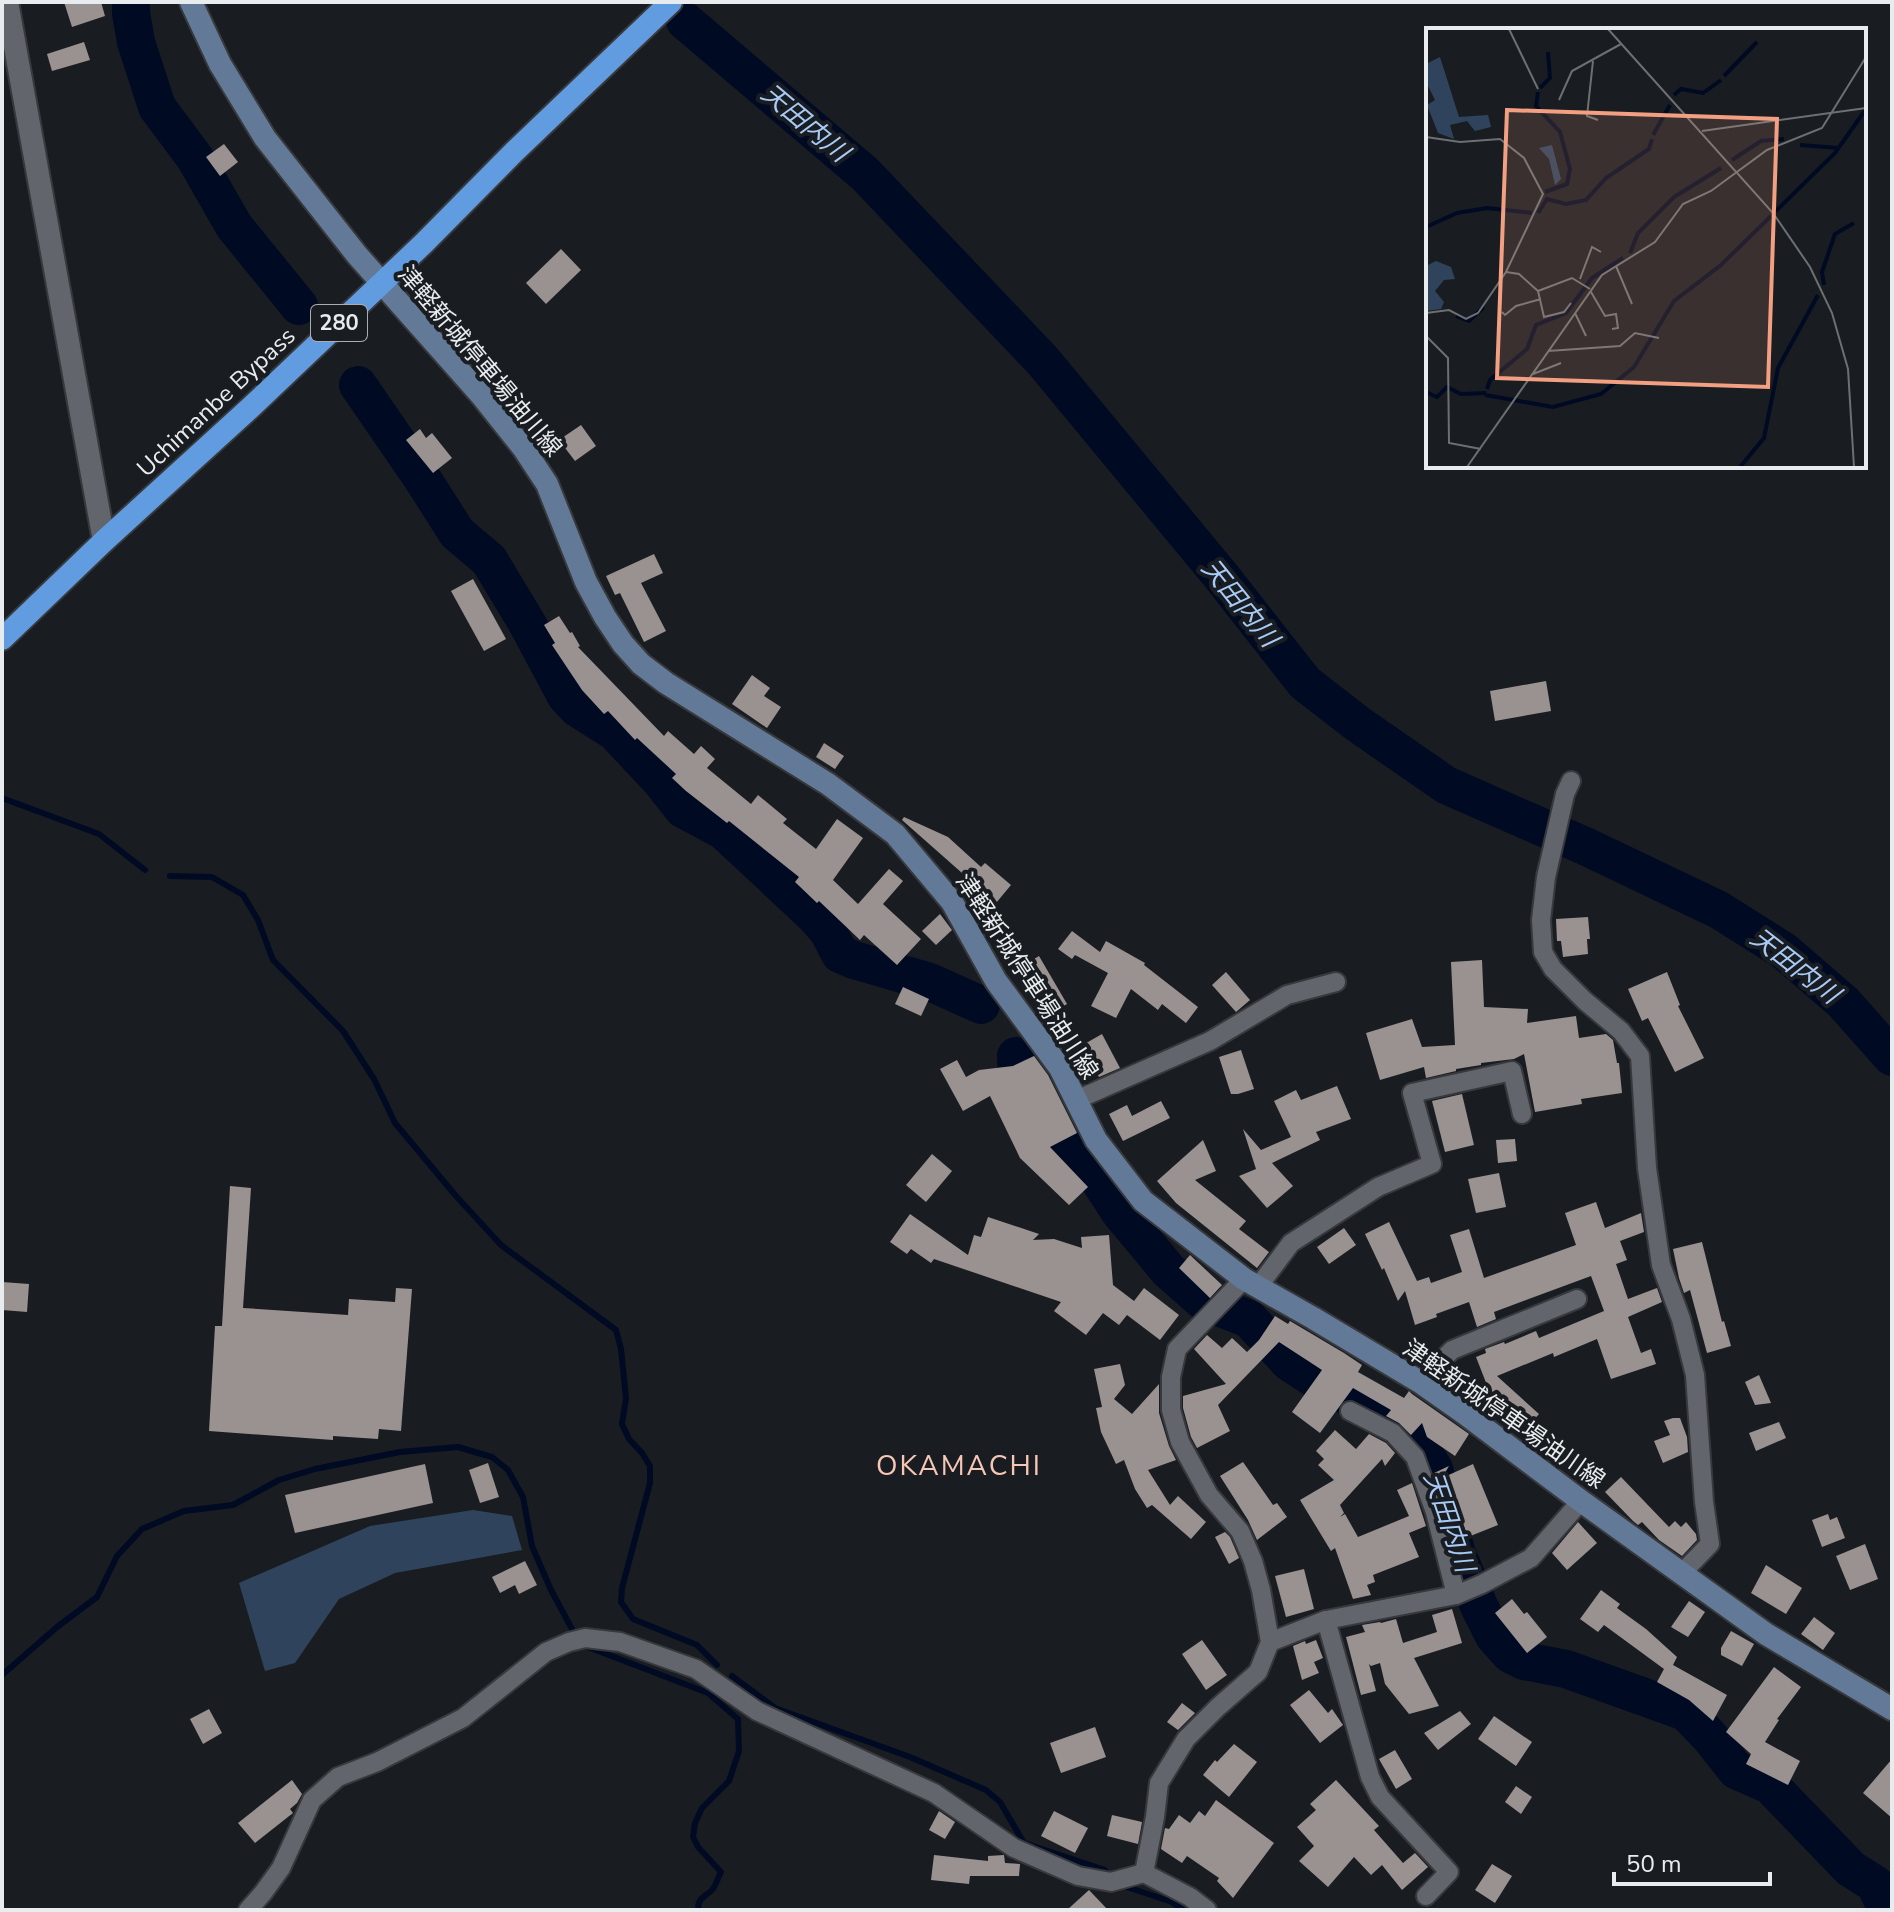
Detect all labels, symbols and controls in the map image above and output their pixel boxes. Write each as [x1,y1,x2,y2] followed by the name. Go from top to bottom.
[1426,28,1866,468] inset map
[754,76,858,172] water label: 天田内川
[391,259,569,463] street label: 津軽新城停車場油川線
[311,305,367,341] road number: 280
[130,320,302,484] street label: Uchimanbe Bypass
[1194,552,1288,657] water label: 天田内川
[948,867,1106,1085] street label: 津軽新城停車場油川線
[1743,920,1849,1014] water label: 天田内川
[1397,1332,1611,1496] street label: 津軽新城停車場油川線
[876,1447,1042,1485] district label: OKAMACHI
[1416,1467,1483,1580] water label: 天田内川
[1614,1836,1770,1886] scale bar
[1626,1848,1682,1880] text: 50 m

